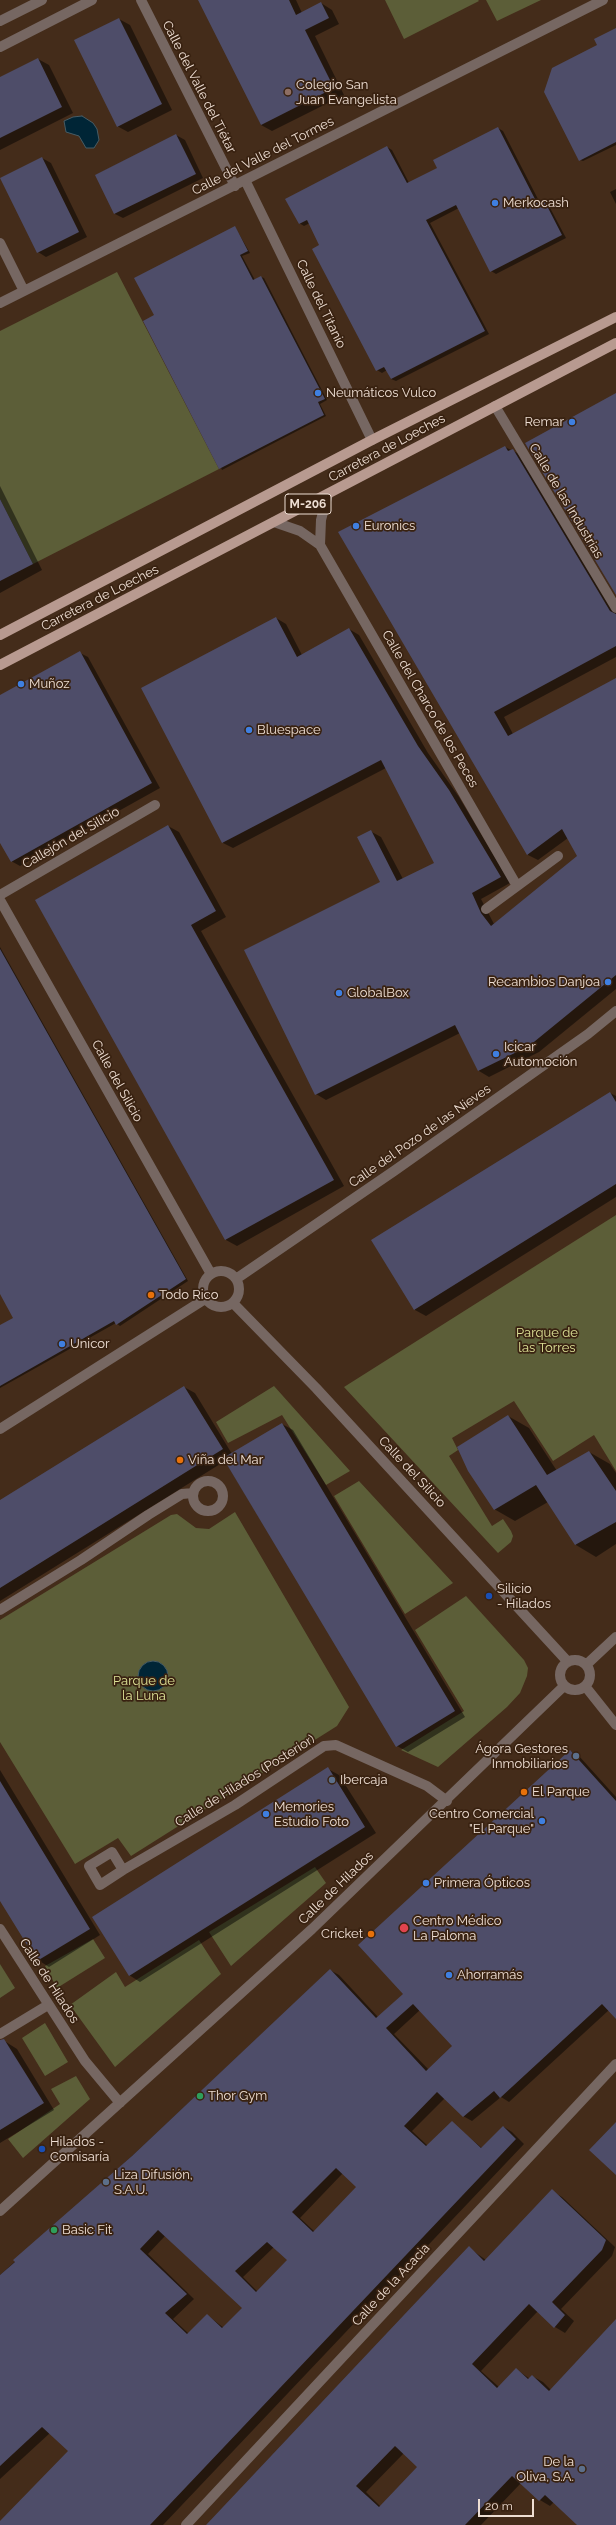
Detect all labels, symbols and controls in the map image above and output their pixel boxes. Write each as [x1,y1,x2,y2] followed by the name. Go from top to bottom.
[159,18,239,156] street label: Calle del Valle del Tiétar
[296,77,397,108] place label: Colegio San Juan Evangelista
[283,87,293,97] marker: Colegio San Juan Evangelista
[189,113,337,199] street label: Calle del Valle del Tormes
[503,195,569,211] place label: Merkocash
[490,198,500,208] marker: Merkocash
[293,257,349,351] street label: Calle del Titanio
[326,385,436,401] place label: Neumáticos Vulco
[313,388,323,398] marker: Neumáticos Vulco
[326,411,448,485] street label: Carretera de Loeches
[524,414,564,430] place label: Remar
[567,417,577,427] marker: Remar
[526,441,606,561] street label: Calle de las Industrias
[285,494,331,514] road number: M-206
[364,518,415,534] place label: Euronics
[351,521,361,531] marker: Euronics
[39,562,161,634] street label: Carretera de Loeches
[378,628,482,790] street label: Calle del Charco de los Peces
[29,676,70,692] place label: Muñoz
[16,679,26,689] marker: Muñoz
[257,722,321,738] place label: Bluespace
[244,725,254,735] marker: Bluespace
[20,804,122,872] street label: Callejón del Silicio
[488,974,600,990] place label: Recambios Danjoa
[603,977,613,987] marker: Recambios Danjoa
[347,985,409,1001] place label: GlobalBox
[334,988,344,998] marker: GlobalBox
[88,1037,146,1125] street label: Calle del Silicio
[504,1039,577,1070] place label: Icicar Automoción
[491,1049,501,1059] marker: Icicar Automoción
[346,1081,494,1191] street label: Calle del Pozo de las Nieves
[159,1287,218,1303] place label: Todo Rico
[146,1290,156,1300] marker: Todo Rico
[516,1325,578,1356] park label: Parque de las Torres
[70,1336,110,1352] place label: Unicor
[57,1339,67,1349] marker: Unicor
[375,1433,449,1511] street label: Calle del Silicio
[188,1452,263,1468] place label: Viña del Mar
[175,1455,185,1465] marker: Viña del Mar
[497,1581,551,1612] place label: Silicio - Hilados
[484,1591,494,1601] marker: Silicio - Hilados
[113,1673,175,1704] park label: Parque de la Luna
[172,1731,318,1831] street label: Calle de Hilados (Posterior)
[475,1741,568,1772] place label: Ágora Gestores Inmobiliarios
[571,1751,581,1761] marker: Ágora Gestores Inmobiliarios
[340,1772,387,1788] place label: Ibercaja
[327,1775,337,1785] marker: Ibercaja
[532,1784,590,1800] place label: El Parque
[519,1787,529,1797] marker: El Parque
[274,1799,349,1830] place label: Memories Estudio Foto
[429,1806,534,1837] place label: Centro Comercial "El Parque"
[261,1809,271,1819] marker: Memories Estudio Foto
[537,1816,547,1826] marker: Centro Comercial "El Parque"
[295,1848,377,1928] street label: Calle de Hilados
[434,1875,530,1891] place label: Primera Ópticos
[421,1878,431,1888] marker: Primera Ópticos
[413,1913,501,1944] place label: Centro Médico La Paloma
[398,1922,410,1934] marker: Centro Médico La Paloma
[321,1926,363,1942] place label: Cricket
[366,1929,376,1939] marker: Cricket
[16,1936,82,2026] street label: Calle de Hilados
[457,1967,523,1983] place label: Ahorramás
[444,1970,454,1980] marker: Ahorramás
[208,2088,267,2104] place label: Thor Gym
[195,2091,205,2101] marker: Thor Gym
[50,2134,109,2165] place label: Hilados - Comisaría
[37,2144,47,2154] marker: Hilados - Comisaría
[114,2167,193,2198] place label: Liza Difusión, S.A.U.
[101,2177,111,2187] marker: Liza Difusión, S.A.U.
[62,2222,112,2238] place label: Basic Fit
[49,2225,59,2235] marker: Basic Fit
[349,2241,433,2329] street label: Calle de la Acacia
[516,2454,574,2485] place label: De la Oliva, S.A.
[577,2464,587,2474] marker: De la Oliva, S.A.
[480,2491,536,2517] scale bar
[485,2499,513,2513] text: 20 m

